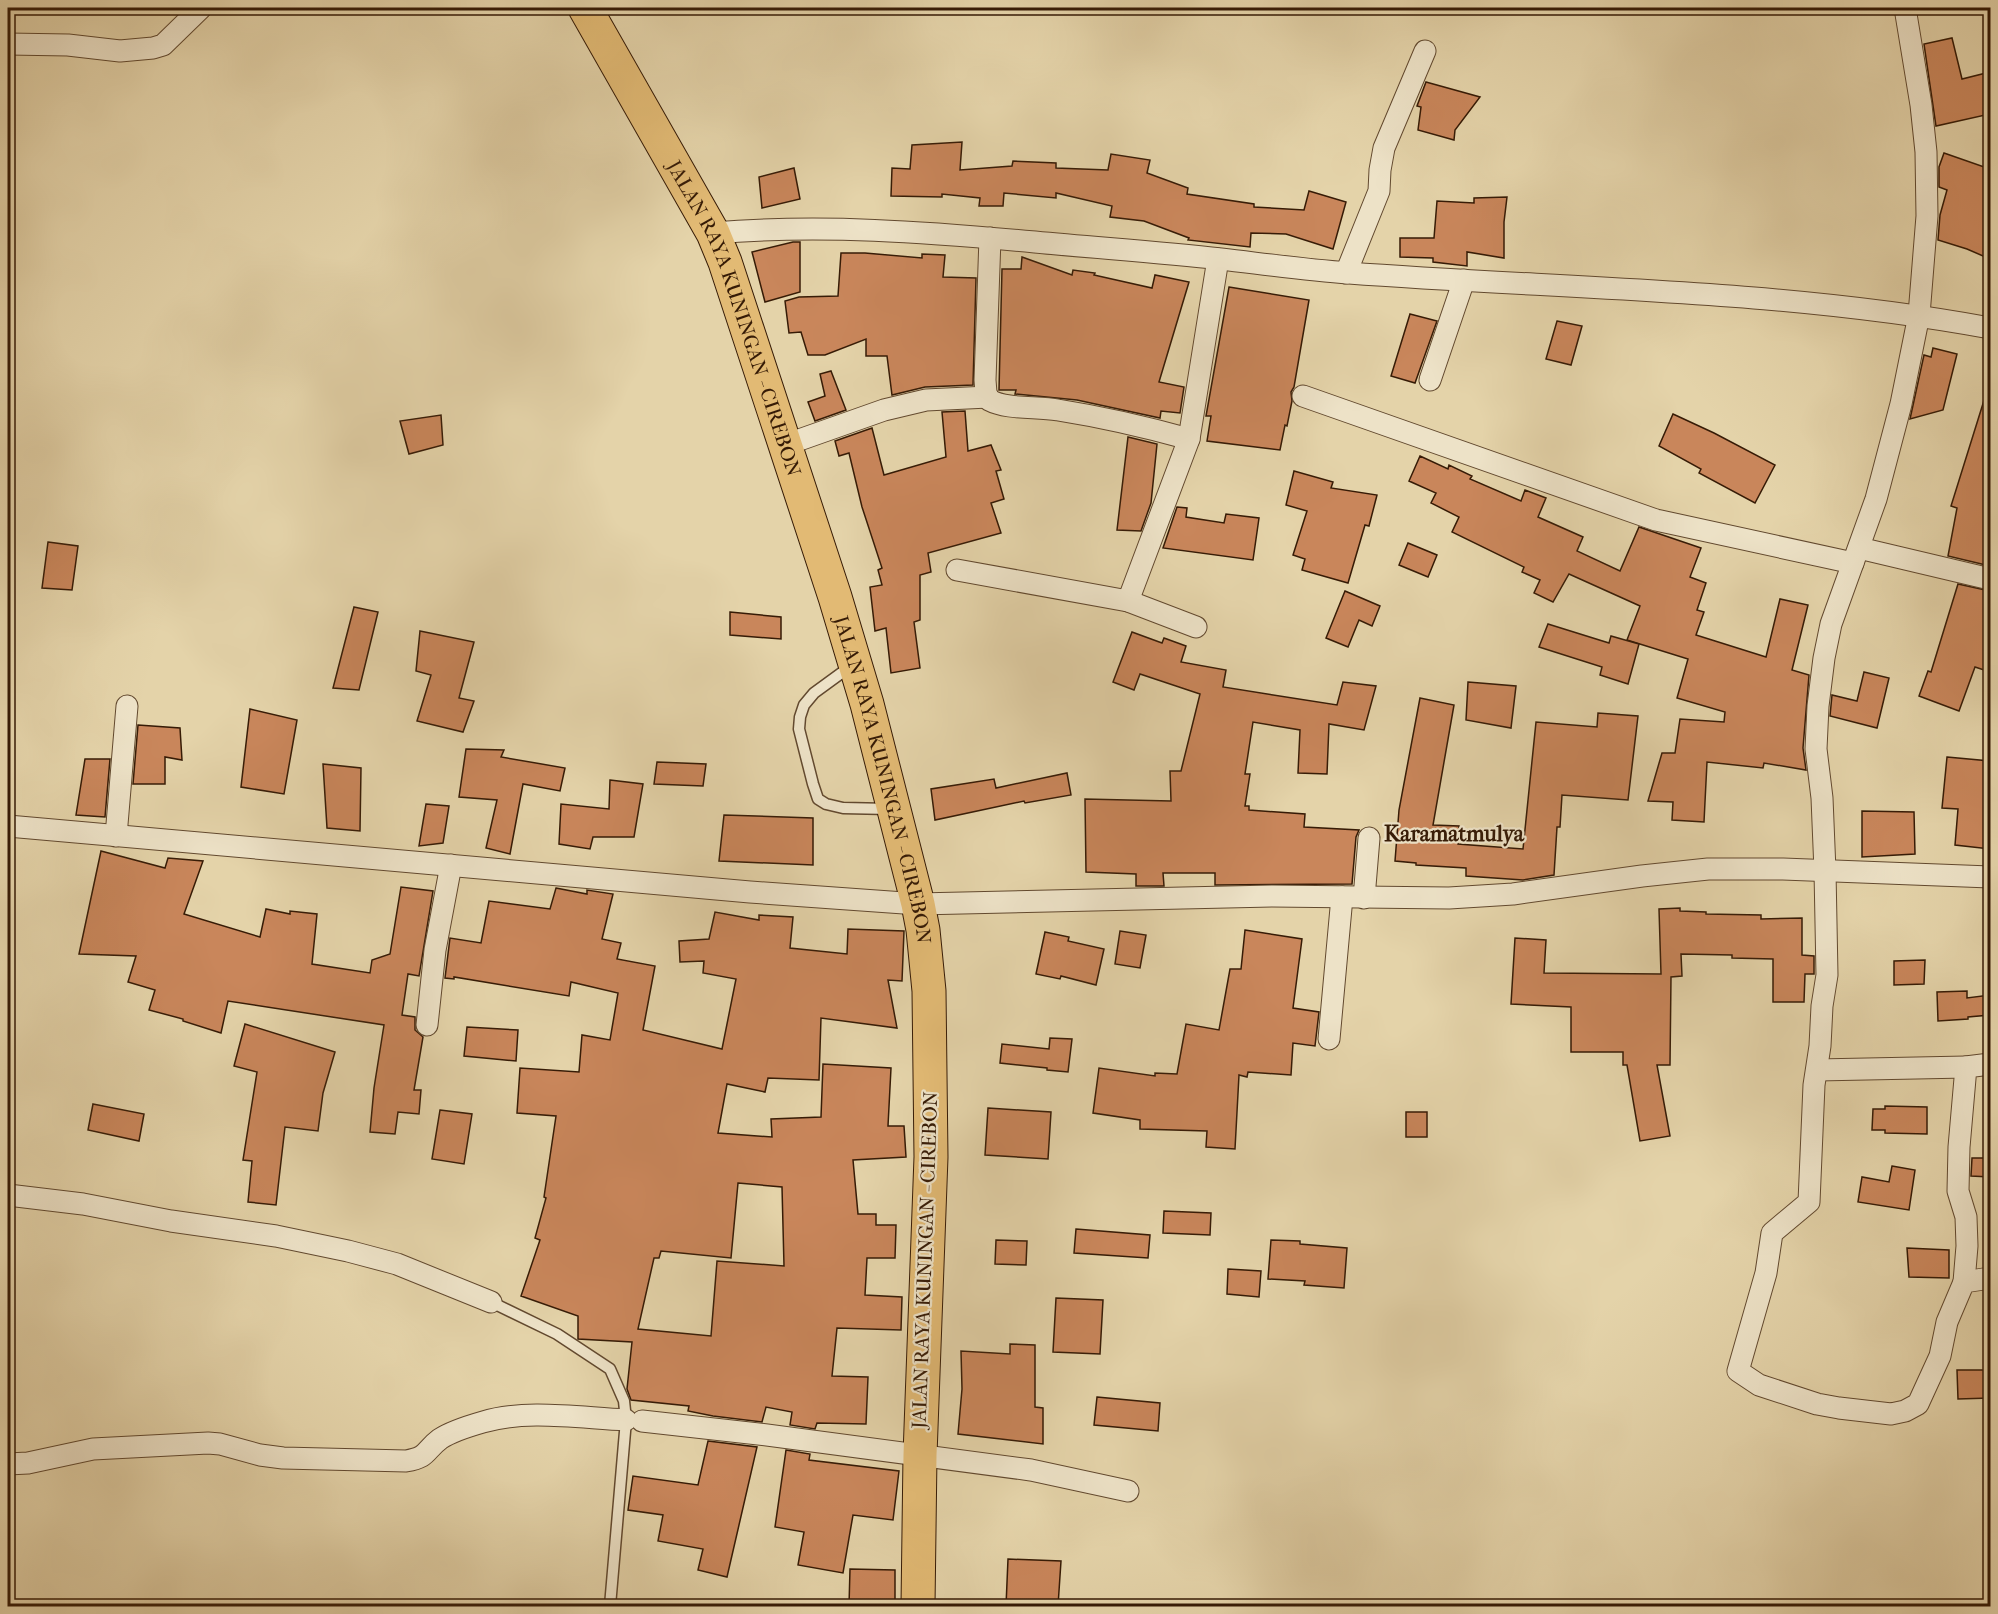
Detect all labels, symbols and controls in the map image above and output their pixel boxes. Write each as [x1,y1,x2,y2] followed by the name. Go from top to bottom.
[662,154,806,479] street label: JALAN RAYA KUNINGAN - CIREBON
[829,611,936,945] street label: JALAN RAYA KUNINGAN - CIREBON
[1384,821,1525,847] district label: Karamatmulya
[908,1091,942,1431] street label: JALAN RAYA KUNINGAN - CIREBON

